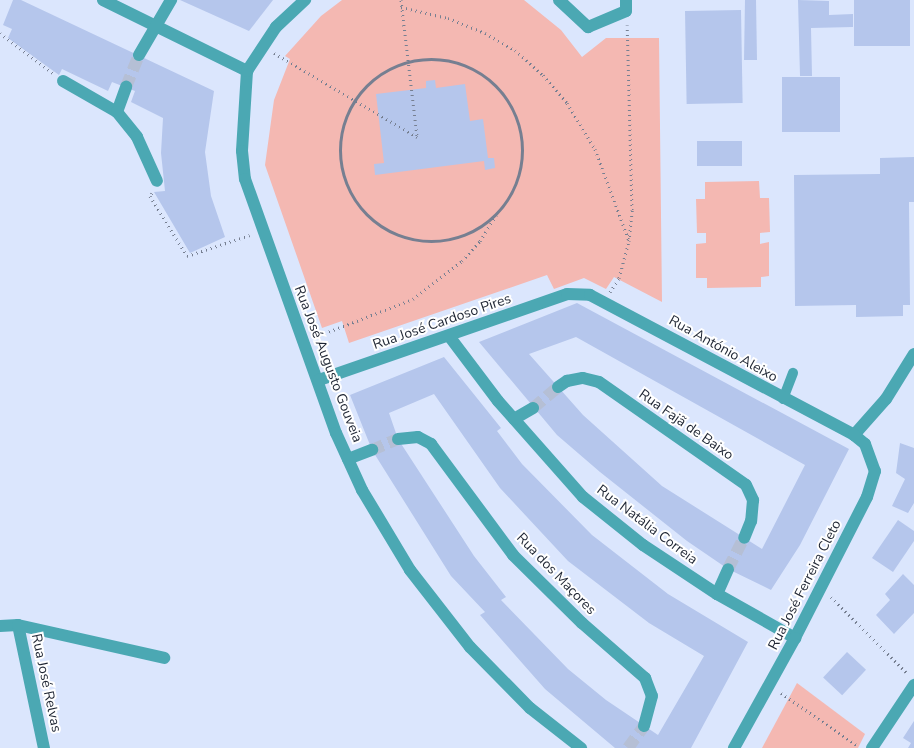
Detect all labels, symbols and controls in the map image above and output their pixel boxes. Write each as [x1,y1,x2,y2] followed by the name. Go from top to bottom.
[290,283,366,445] street label: Rua José Augusto Gouveia
[371,290,513,354] street label: Rua José Cardoso Pires
[666,312,780,386] street label: Rua António Aleixo
[635,386,737,464] street label: Rua Fajã de Baixo
[593,482,701,568] street label: Rua Natália Correia
[765,517,845,653] street label: Rua José Ferreira Cleto
[513,530,599,618] street label: Rua dos Maçores
[27,632,65,734] street label: Rua José Relvas

